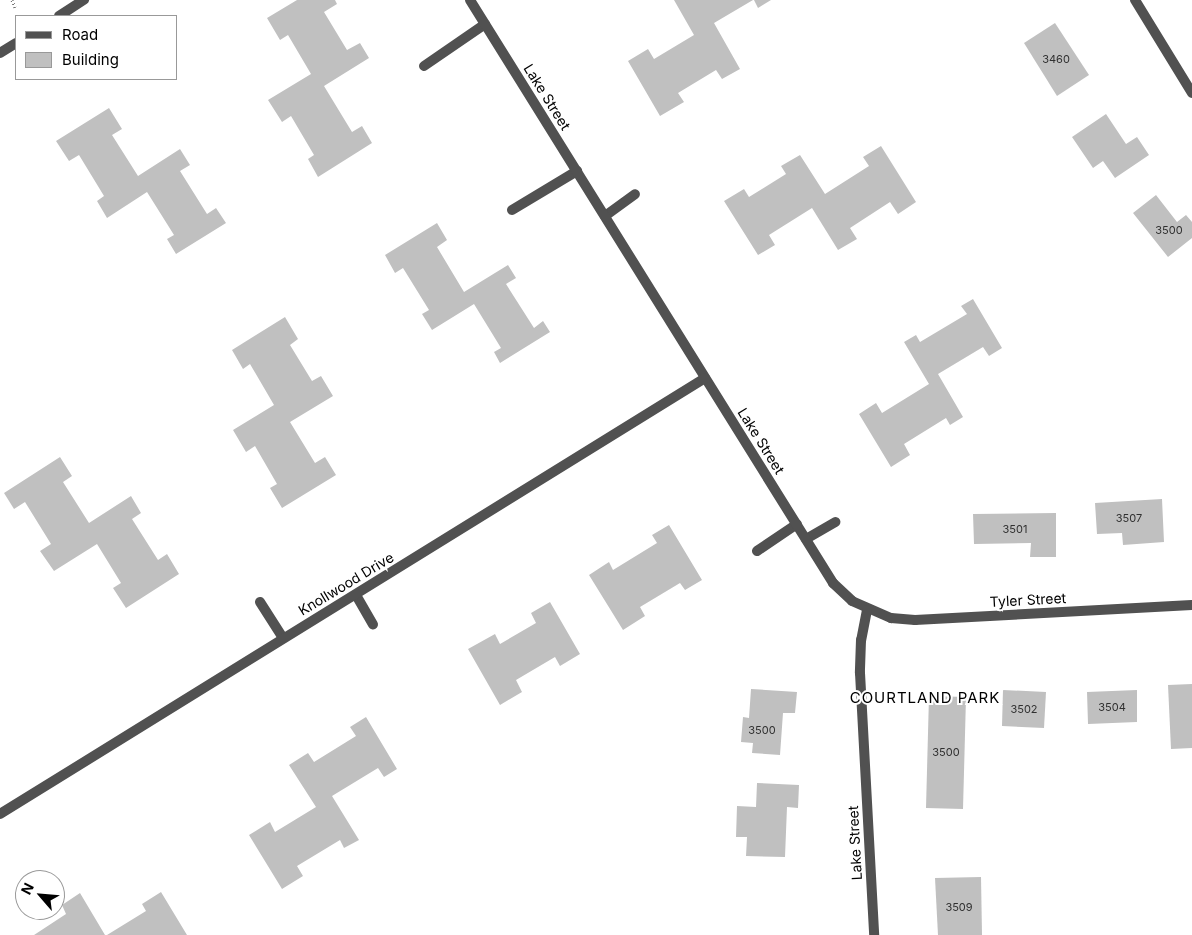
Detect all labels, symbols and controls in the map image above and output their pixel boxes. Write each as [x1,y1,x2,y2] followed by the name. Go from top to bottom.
[15,15,178,80] legend
[62,25,98,44] text: Road
[62,50,119,69] text: Building
[1042,52,1070,66] house number: 3460
[520,61,574,133] street label: Lake Street
[1155,223,1183,237] house number: 3500
[734,405,788,477] street label: Lake Street
[1116,511,1142,525] house number: 3507
[1003,522,1027,536] house number: 3501
[295,549,397,619] street label: Knollwood Drive
[989,590,1067,610] street label: Tyler Street
[848,689,1002,707] district label: COURTLAND PARK
[1098,700,1126,714] house number: 3504
[1010,702,1038,716] house number: 3502
[748,723,776,737] house number: 3500
[932,745,960,759] house number: 3500
[845,805,865,881] street label: Lake Street
[15,870,65,920] north arrow
[17,880,37,897] text: N
[945,900,973,914] house number: 3509

